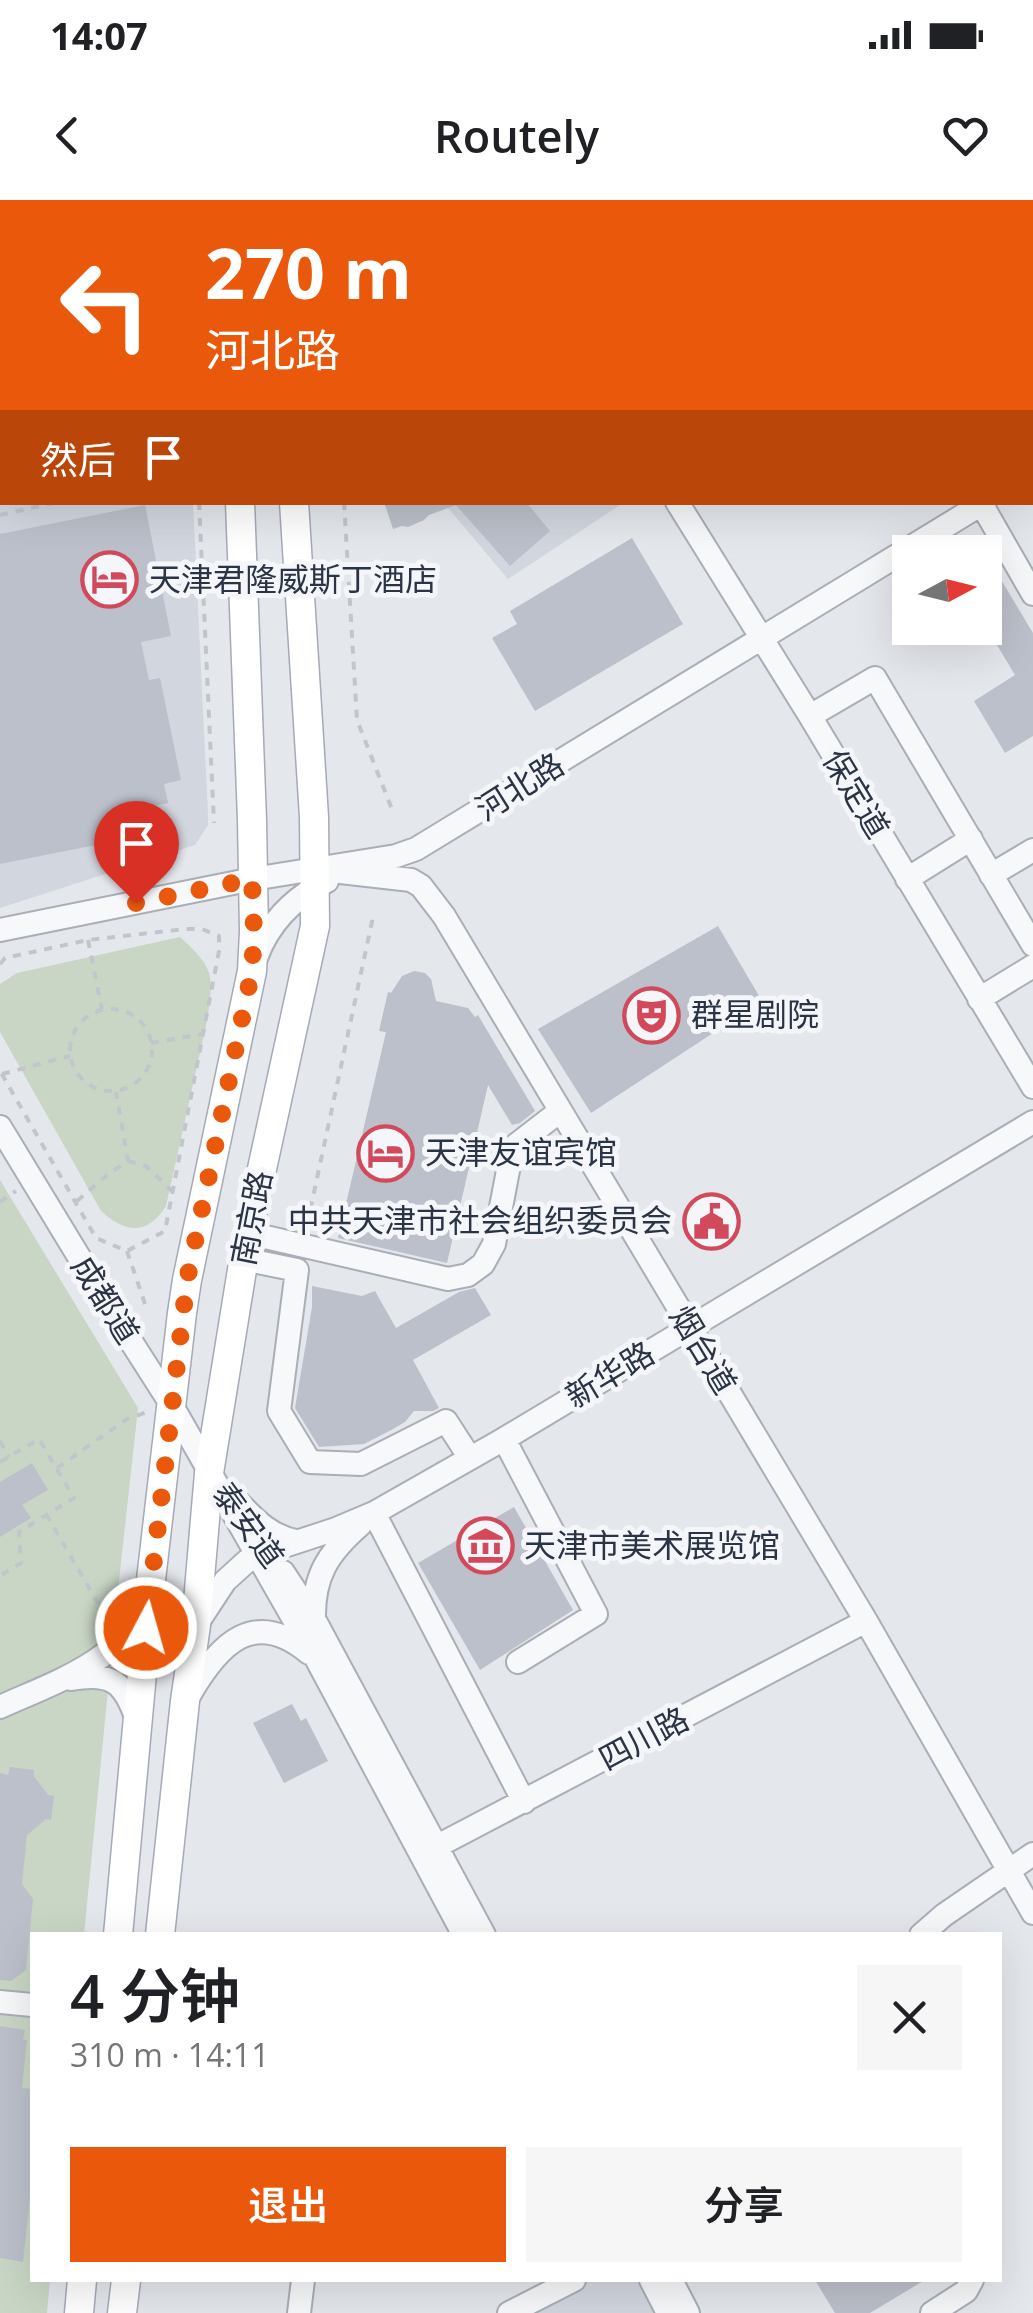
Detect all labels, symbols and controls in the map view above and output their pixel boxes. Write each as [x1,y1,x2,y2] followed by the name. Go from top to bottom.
[50,9,148,61] text: 14:07
[434,105,599,166] text: Routely
[40,108,95,163] icon: back
[938,108,993,163] icon: heart
[205,224,412,320] text: 270 m
[40,240,170,370] icon: left
[205,319,340,380] text: 河北路
[136,430,191,485] icon: arrive
[40,433,116,485] text: 然后
[892,535,1002,645] north arrow
[892,535,1002,645] map controls
[80,550,140,610] hotel icon: 天津君隆威斯丁酒店
[149,557,437,600] place label: 天津君隆威斯丁酒店
[814,741,900,845] street label: 保定道
[467,742,571,829] street label: 河北路
[94,801,179,904] pin
[109,816,164,871] icon: arrive
[622,985,682,1045] theatre icon: 群星剧院
[691,992,819,1035] place label: 群星剧院
[356,1123,416,1183] hotel icon: 天津友谊宾馆
[425,1130,617,1173] place label: 天津友谊宾馆
[220,1166,281,1269] street label: 南京路
[681,1191,741,1251] public building icon: 中共天津市社会组织委员会
[288,1198,672,1241] place label: 中共天津市社会组织委员会
[63,1247,150,1351] street label: 成都道
[661,1297,747,1401] street label: 烟台道
[557,1331,661,1417] street label: 新华路
[204,1473,295,1576] street label: 泰安道
[455,1516,515,1576] museum icon: 天津市美术展览馆
[524,1523,780,1566] place label: 天津市美术展览馆
[94,1576,198,1680] position arrow
[591,1696,696,1779] street label: 四川路
[70,1954,240,2036] text: 4 分钟
[857,1965,962,2070] button: close
[70,2033,269,2076] text: 310 m · 14:11
[70,2147,506,2262] button: 退出
[526,2147,962,2262] button: 分享

